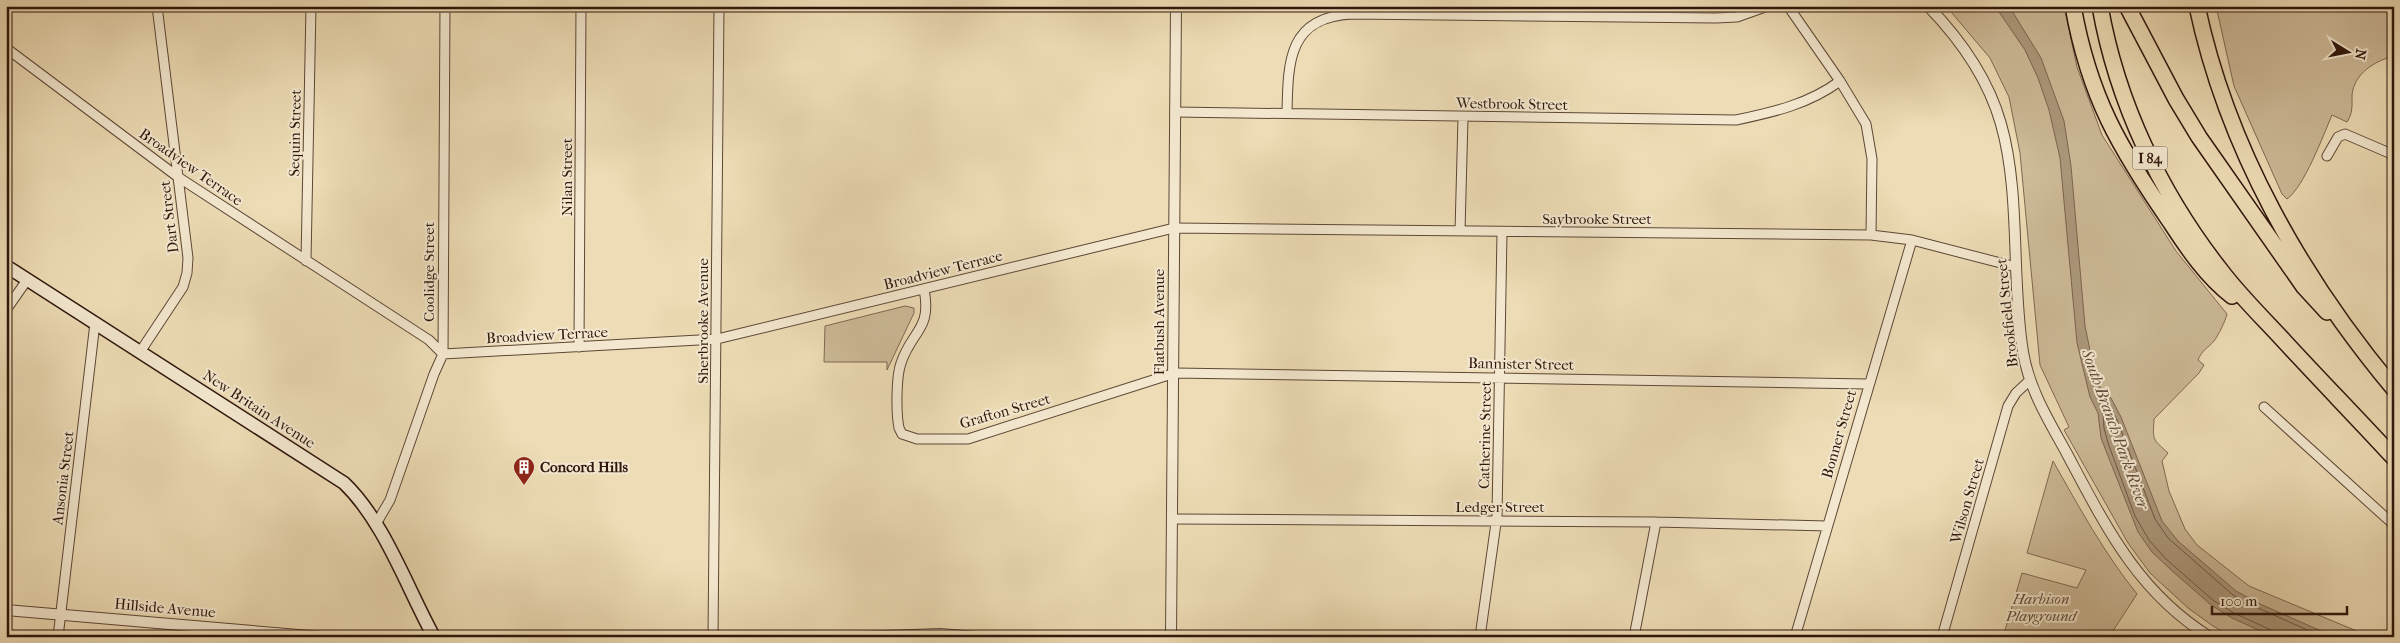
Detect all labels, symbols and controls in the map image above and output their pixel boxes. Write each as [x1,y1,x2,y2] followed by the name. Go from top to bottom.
[2322,28,2372,78] north arrow
[2351,47,2370,61] text: N
[285,89,305,177] street label: Sequin Street
[1455,94,1569,114] street label: Westbrook Street
[136,125,247,210] street label: Broadview Terrace
[558,137,576,216] street label: Nilan Street
[2132,146,2168,170] road number: I 84
[156,179,182,254] street label: Dart Street
[1542,210,1652,228] street label: Saybrooke Street
[420,221,438,322] street label: Coolidge Street
[882,246,1005,294] street label: Broadview Terrace
[1992,257,2022,368] street label: Brookfield Street
[694,258,712,384] street label: Sherbrooke Avenue
[1150,268,1168,375] street label: Flatbush Avenue
[486,323,609,347] street label: Broadview Terrace
[2077,346,2154,513] water label: South Branch Park River
[1468,354,1575,374] street label: Bannister Street
[199,366,319,452] street label: New Britain Avenue
[1475,380,1495,489] street label: Catherine Street
[1818,387,1860,480] street label: Bonner Street
[958,389,1053,433] street label: Grafton Street
[48,429,78,527] street label: Ansonia Street
[512,455,536,486] building icon: Concord Hills
[1946,456,1988,547] street label: Wilson Street
[540,458,629,476] place label: Concord Hills
[1455,498,1545,516] street label: Ledger Street
[2212,583,2348,615] scale bar
[2005,590,2079,625] park label: Harbison Playground
[2220,592,2258,610] text: 100 m
[114,595,217,621] street label: Hillside Avenue

